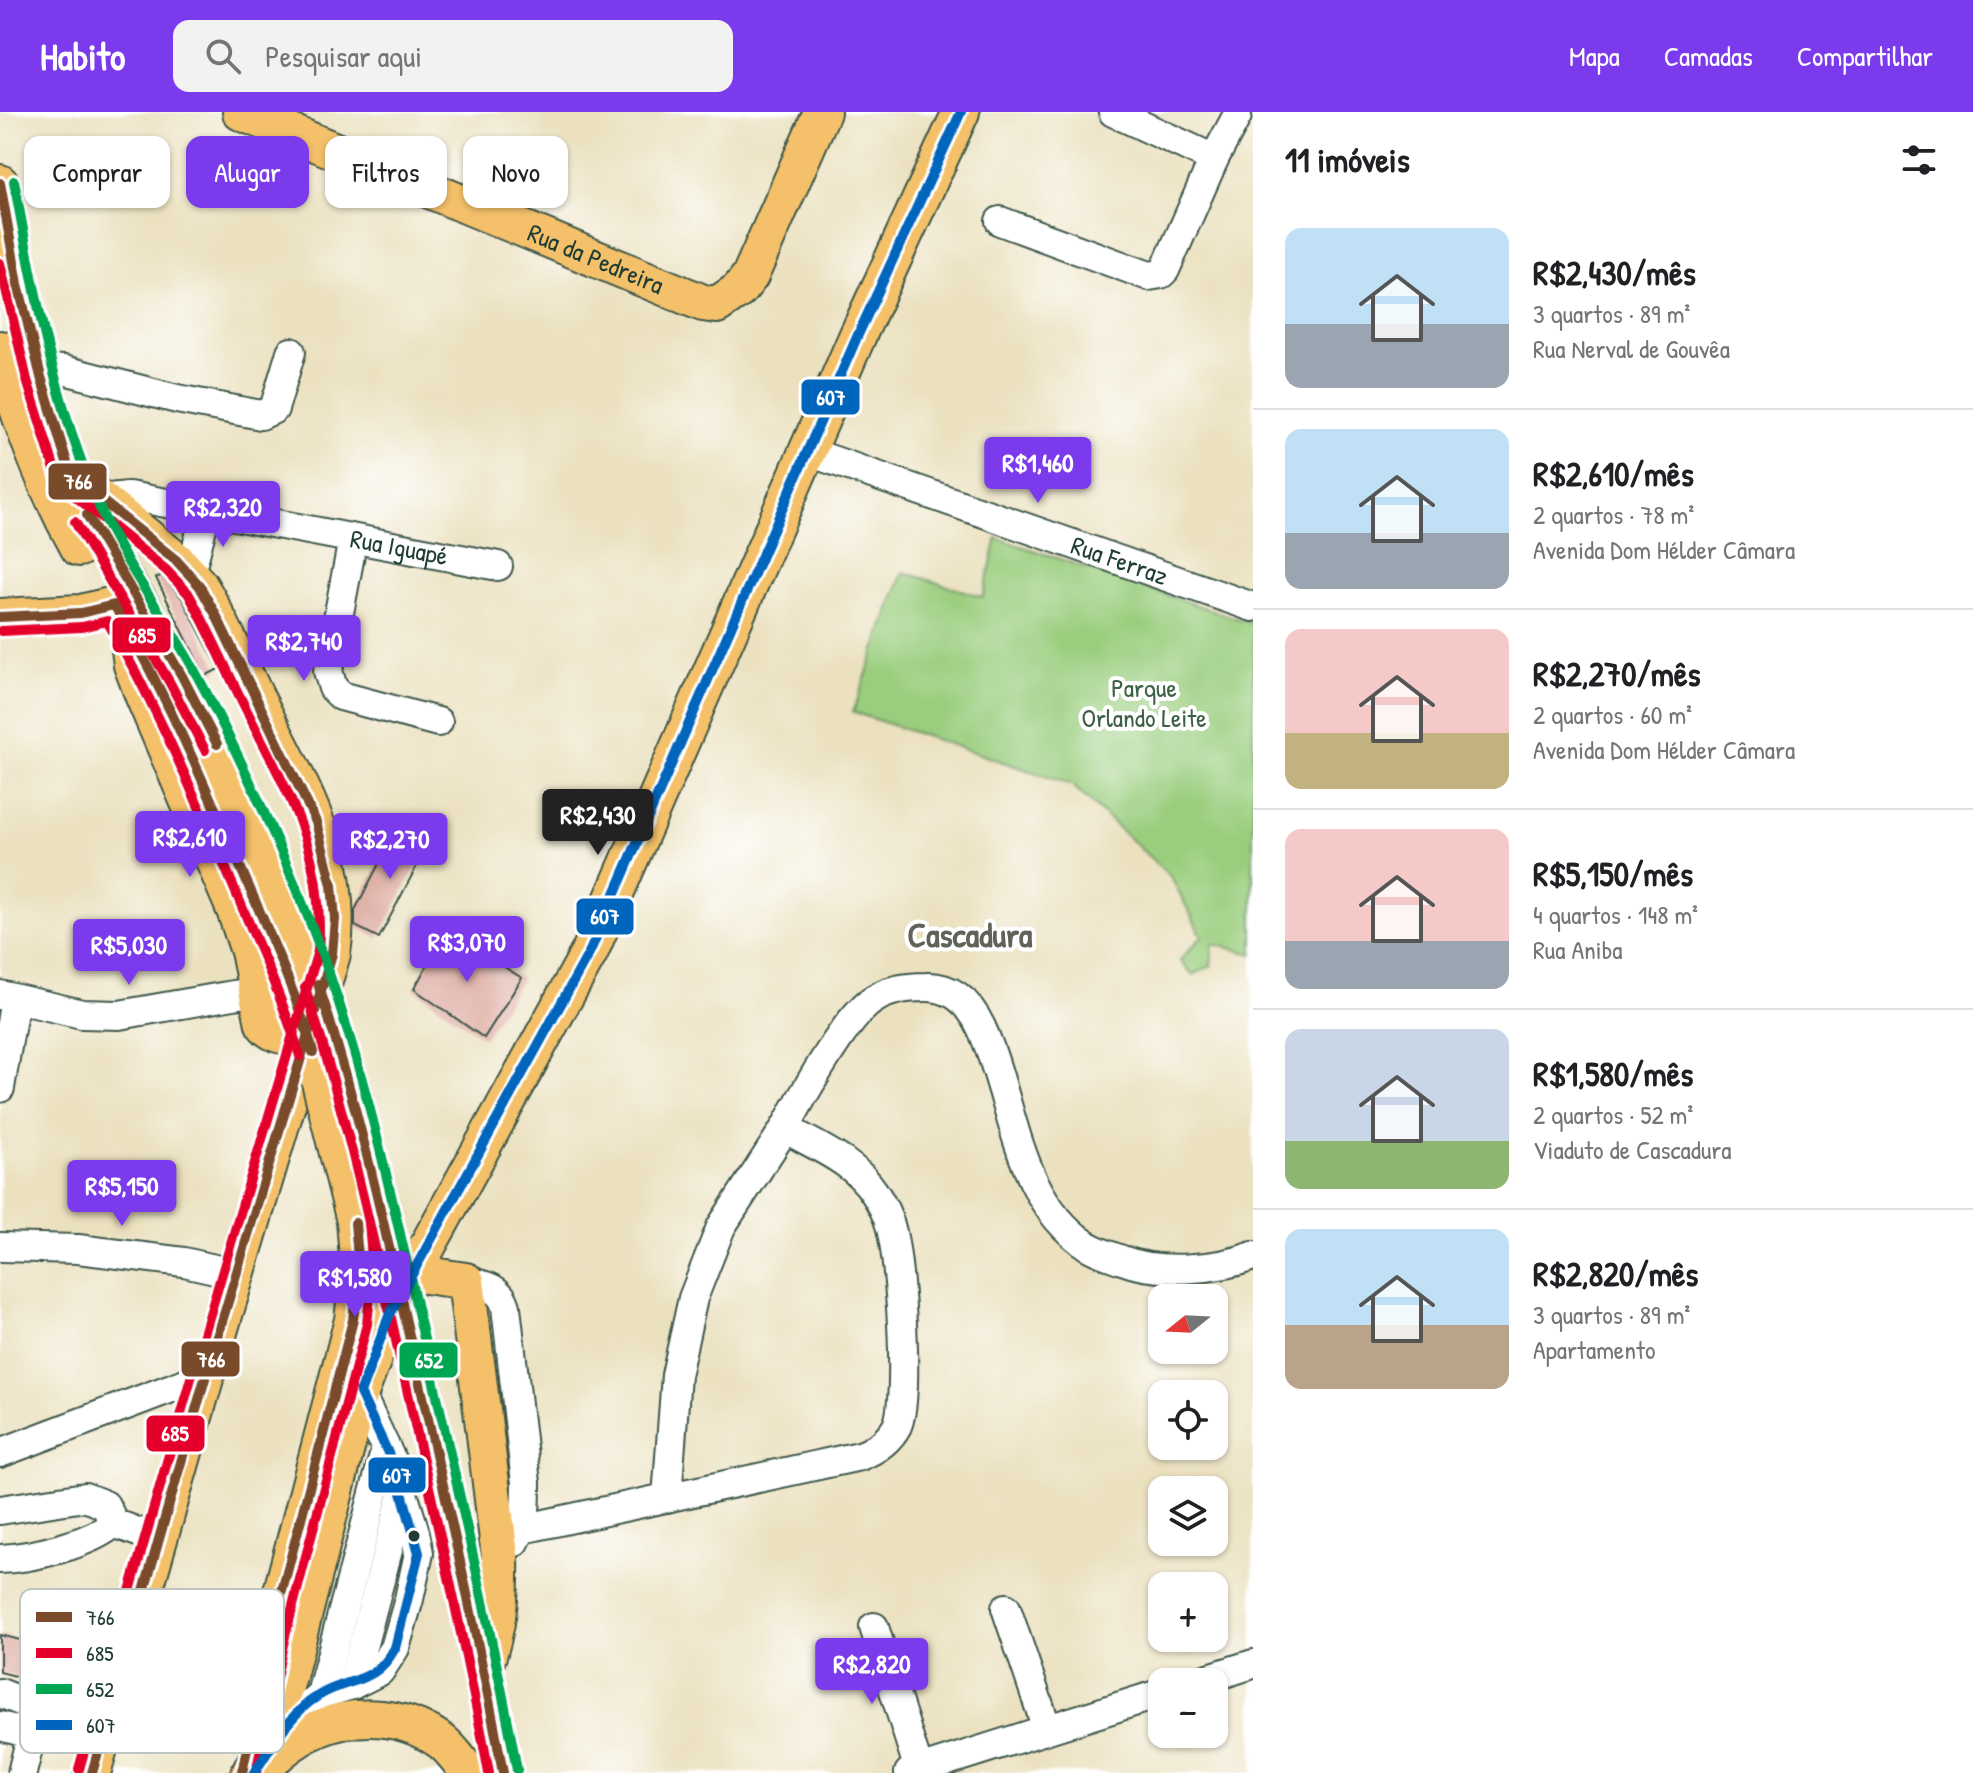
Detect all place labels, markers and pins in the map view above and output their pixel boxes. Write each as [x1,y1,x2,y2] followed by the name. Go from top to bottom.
[964,437,1112,505] pin: R$1,460
[149,481,297,549] pin: R$2,320
[230,615,378,683] pin: R$2,740
[524,789,672,857] pin: R$2,430
[116,811,264,879] pin: R$2,610
[316,813,464,881] pin: R$2,270
[393,916,541,984] pin: R$3,070
[55,919,203,987] pin: R$5,030
[48,1160,196,1228] pin: R$5,150
[281,1251,429,1319] pin: R$1,580
[406,1528,422,1544] unlabelled marker
[798,1638,946,1706] pin: R$2,820

